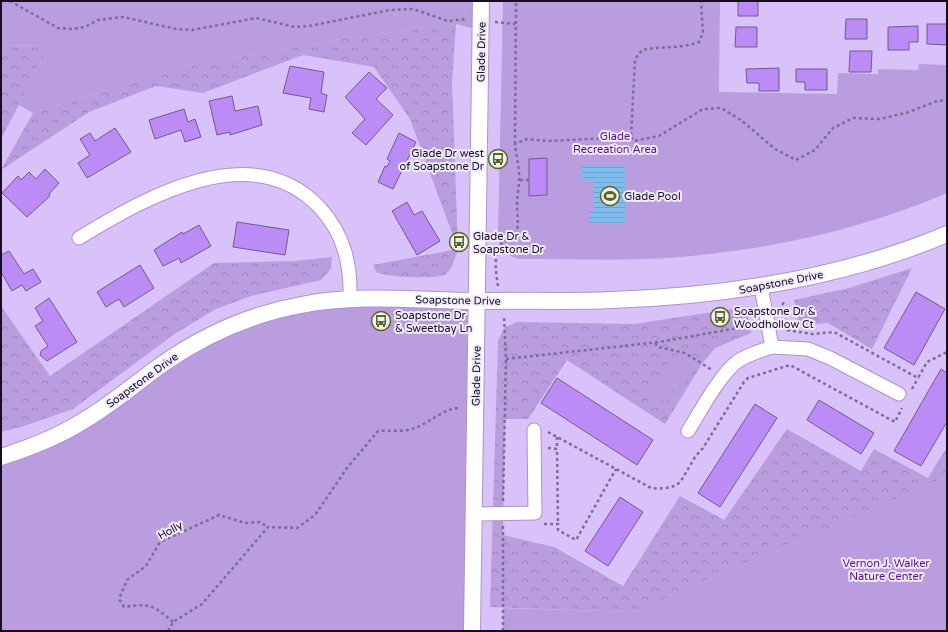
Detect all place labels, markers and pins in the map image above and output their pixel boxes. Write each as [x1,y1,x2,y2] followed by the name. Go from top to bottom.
[400,147,485,173] place label: Glade Dr west of Soapstone Dr
[487,148,509,170] bus stop icon: Glade Dr west of Soapstone Dr
[599,185,621,207] sports icon: Glade Pool
[624,190,681,203] place label: Glade Pool
[473,230,545,256] place label: Glade Dr & Soapstone Dr
[448,231,470,253] bus stop icon: Glade Dr & Soapstone Dr
[734,305,816,331] place label: Soapstone Dr & Woodhollow Ct
[709,306,731,328] bus stop icon: Soapstone Dr & Woodhollow Ct
[395,309,472,335] place label: Soapstone Dr & Sweetbay Ln
[370,310,392,332] bus stop icon: Soapstone Dr & Sweetbay Ln

